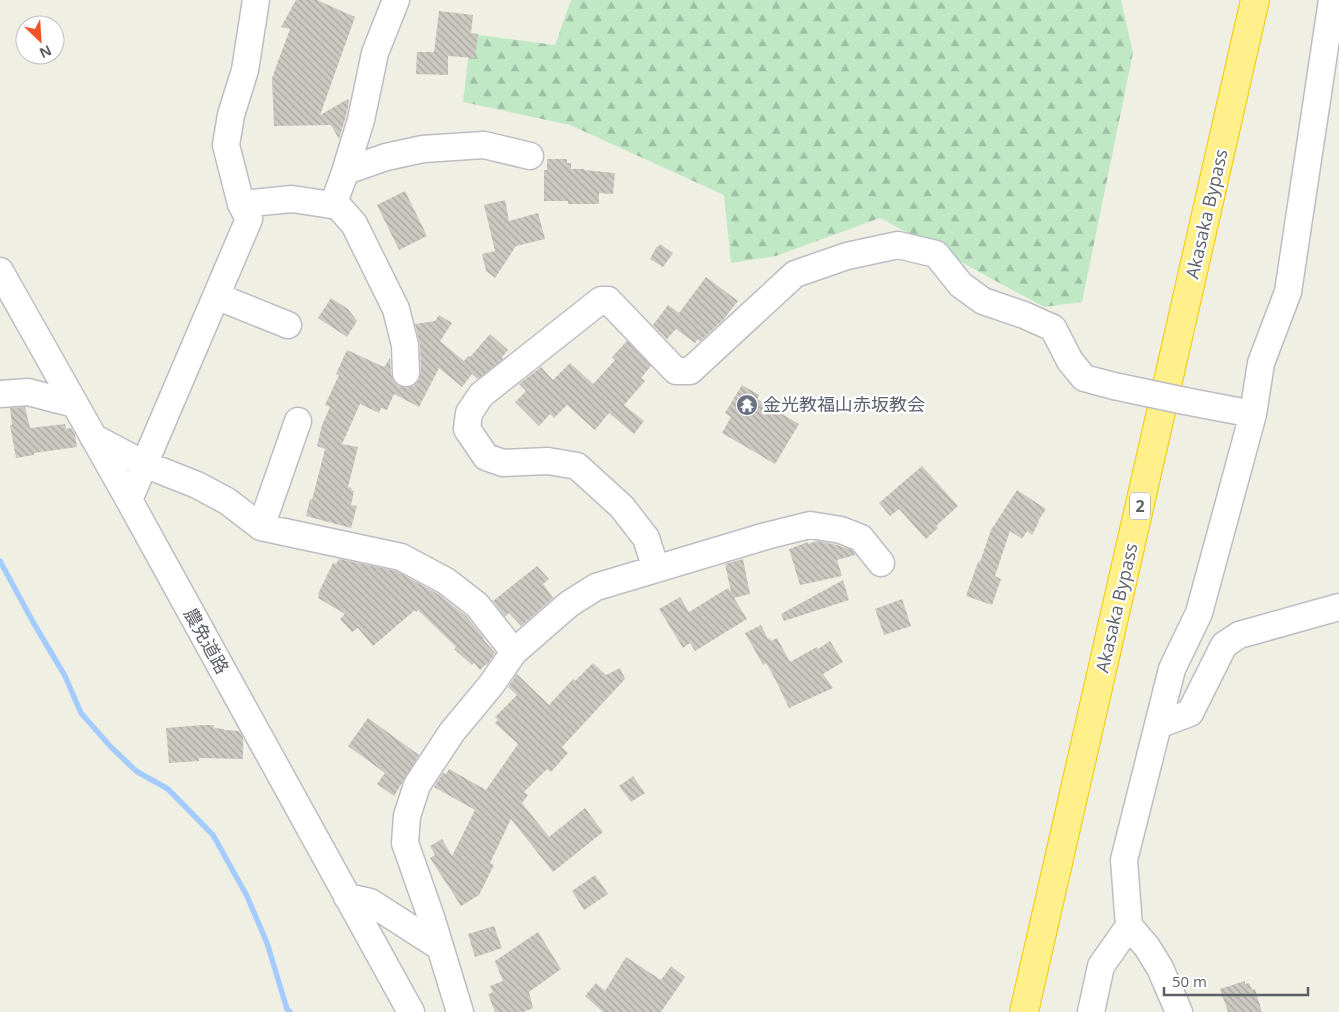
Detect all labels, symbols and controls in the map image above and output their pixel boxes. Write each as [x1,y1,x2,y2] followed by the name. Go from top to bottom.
[15,15,65,65] north arrow
[37,41,55,63] text: N
[1179,147,1233,281] street label: Akasaka Bypass
[763,392,925,416] place label: 金光教福山赤坂教会
[735,393,759,417] temple icon: 金光教福山赤坂教会
[1130,492,1150,520] road number: 2
[1089,541,1143,675] street label: Akasaka Bypass
[179,603,235,678] street label: 農免道路
[1164,964,1308,996] scale bar
[1172,971,1207,991] text: 50 m

